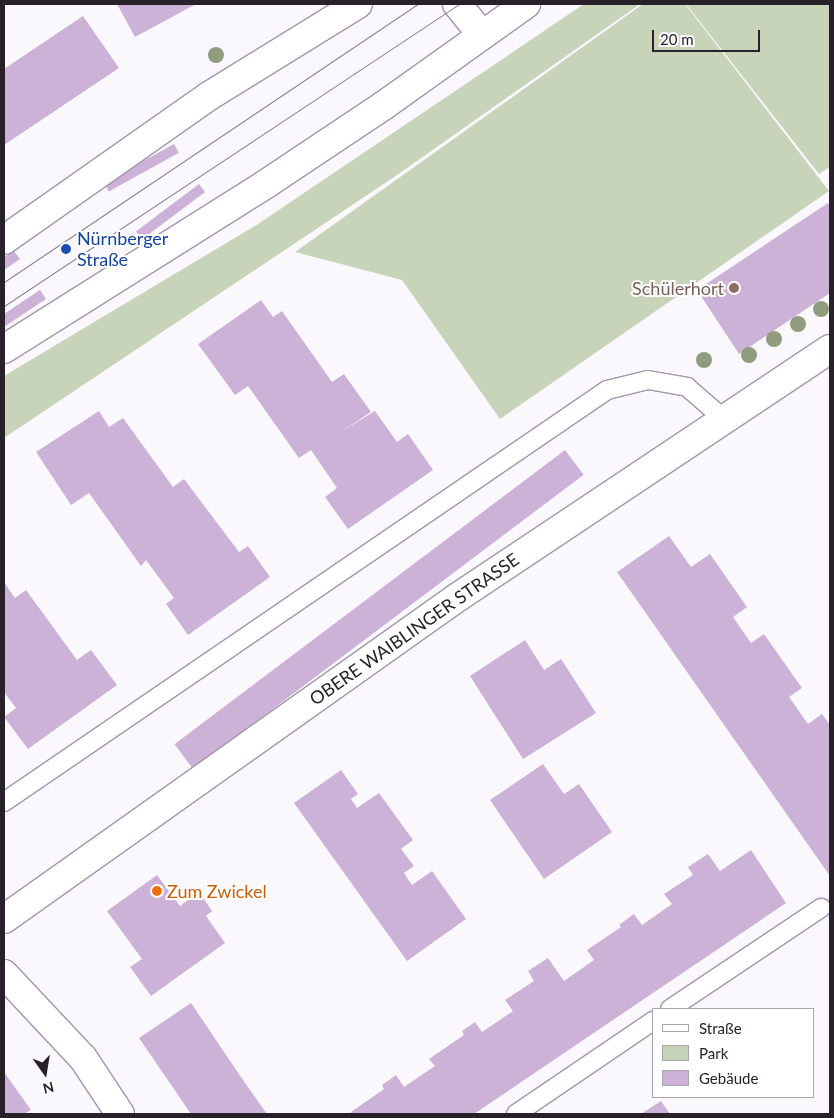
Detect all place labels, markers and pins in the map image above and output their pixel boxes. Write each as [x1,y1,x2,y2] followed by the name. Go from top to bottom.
[77,228,168,270] place label: Nürnberger Straße
[59,242,73,256] marker: Nürnberger Straße
[632,277,724,299] place label: Schülerhort
[728,282,740,294] marker: Schülerhort
[167,880,267,902] place label: Zum Zwickel
[151,885,163,897] marker: Zum Zwickel

